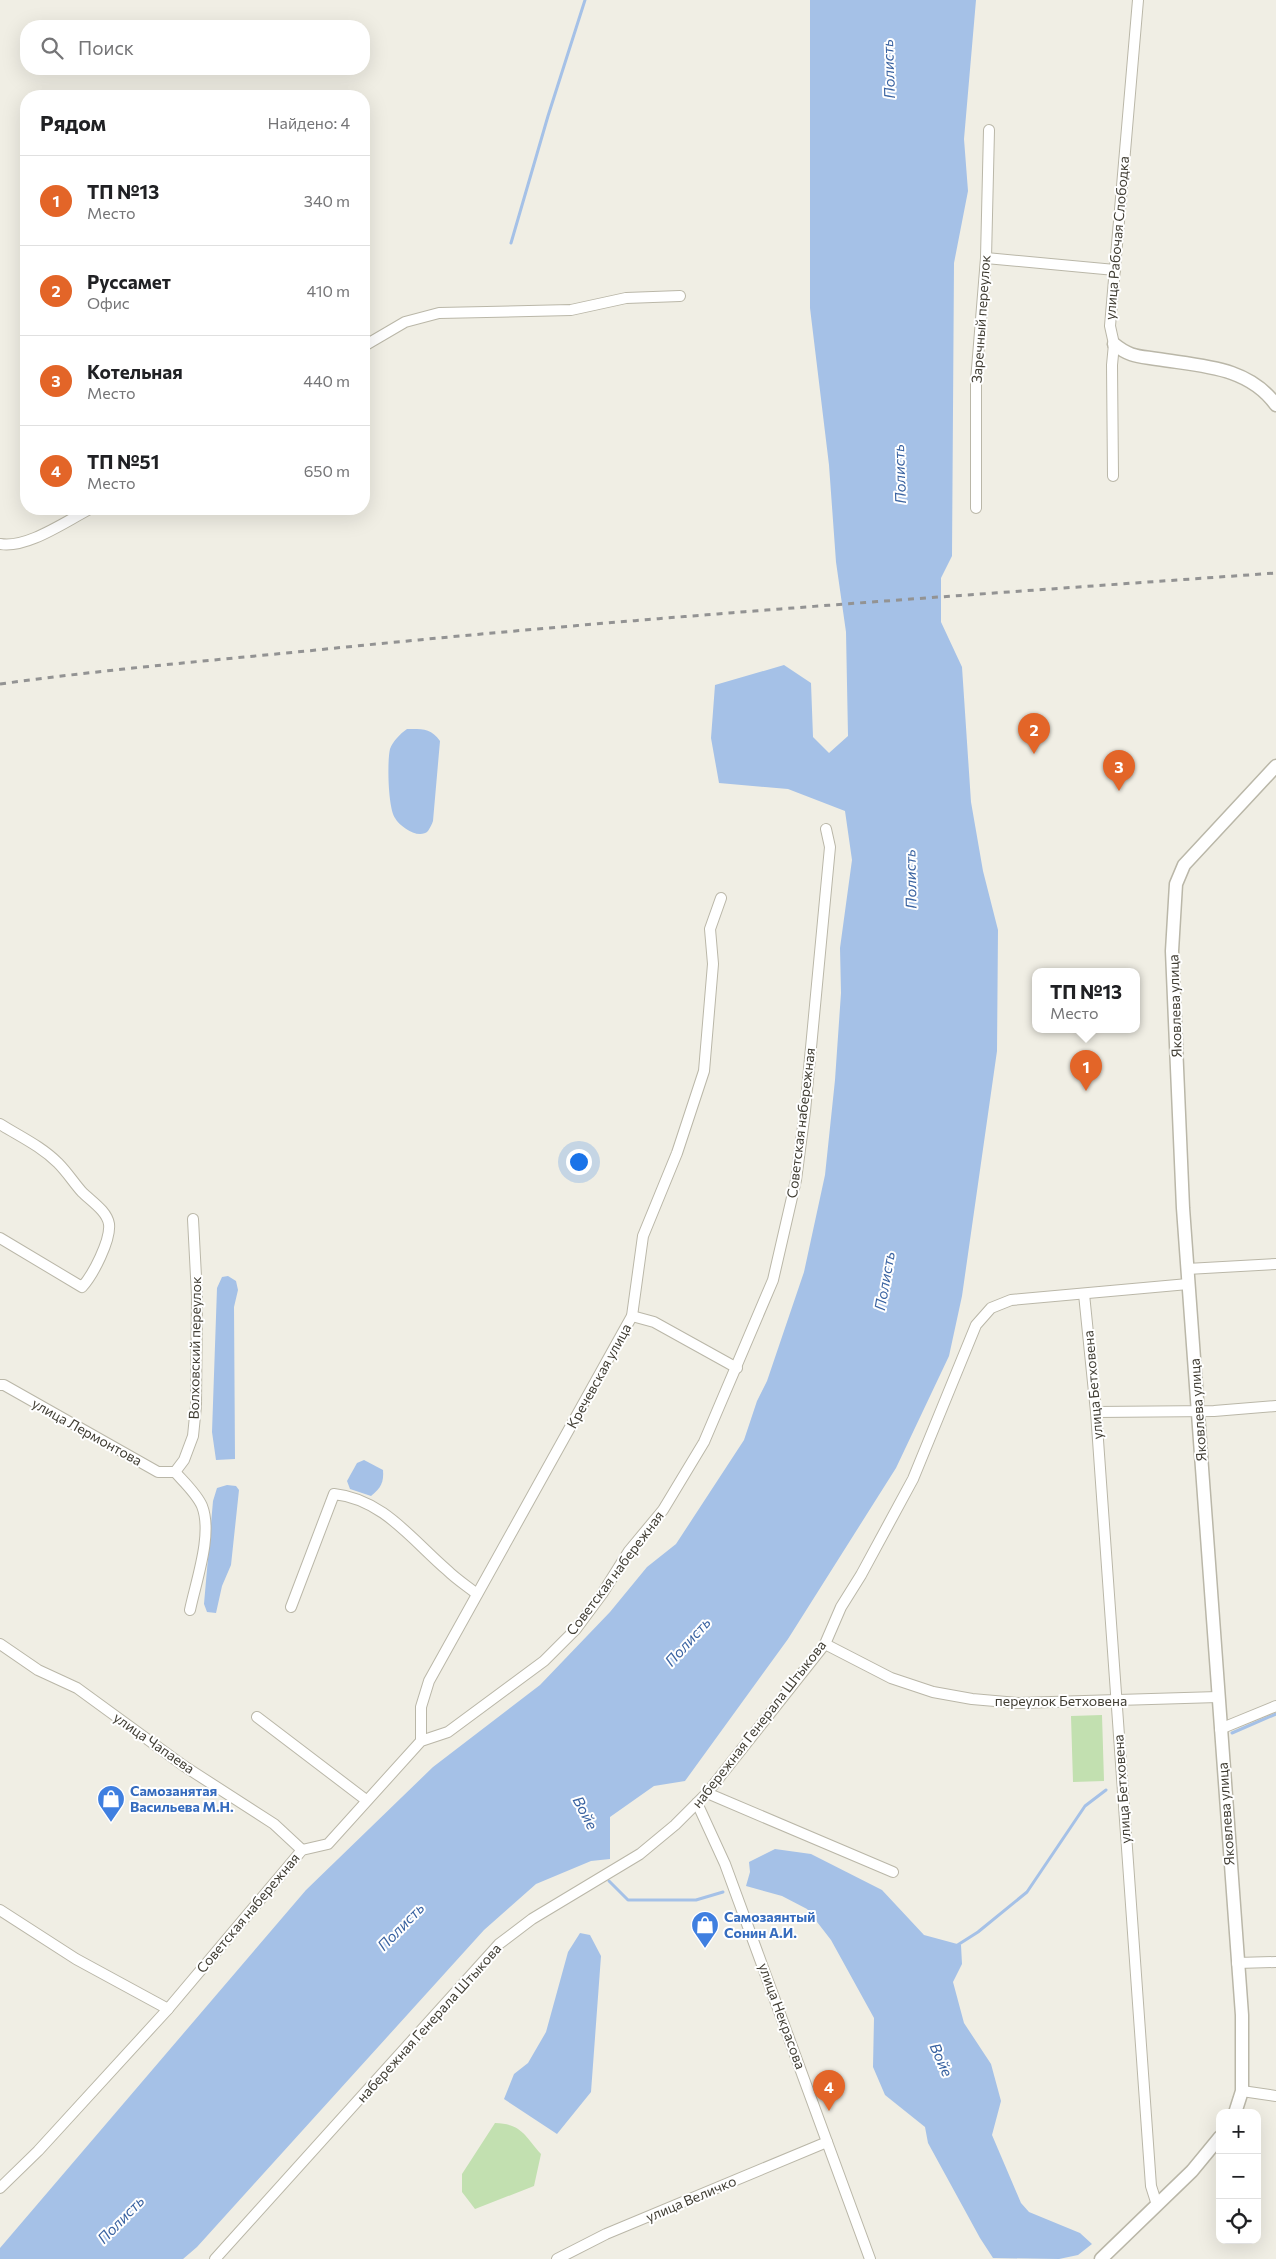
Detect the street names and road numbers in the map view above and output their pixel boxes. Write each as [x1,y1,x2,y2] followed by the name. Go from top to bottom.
[1101,155,1132,321] street label: улица Рабочая Слободка
[968,254,994,384] street label: Заречный переулок
[1164,954,1185,1058] street label: Яковлева улица
[783,1047,818,1199] street label: Советская набережная
[185,1276,204,1420] street label: Волховский переулок
[563,1320,634,1431] street label: Кречевская улица
[1079,1330,1106,1440] street label: улица Бетховена
[1185,1358,1210,1462] street label: Яковлева улица
[29,1394,145,1469] street label: улица Лермонтова
[562,1507,667,1638] street label: Советская набережная
[688,1637,829,1811] street label: набережная Генерала Штыкова
[995,1692,1127,1709] street label: переулок Бетховена
[111,1708,198,1777] street label: улица Чапаева
[1109,1734,1134,1844] street label: улица Бетховена
[1213,1762,1238,1866] street label: Яковлева улица
[192,1849,303,1976] street label: Советская набережная
[353,1940,504,2106] street label: набережная Генерала Штыкова
[755,1960,810,2071] street label: улица Некрасова
[643,2172,739,2225] street label: улица Величко

